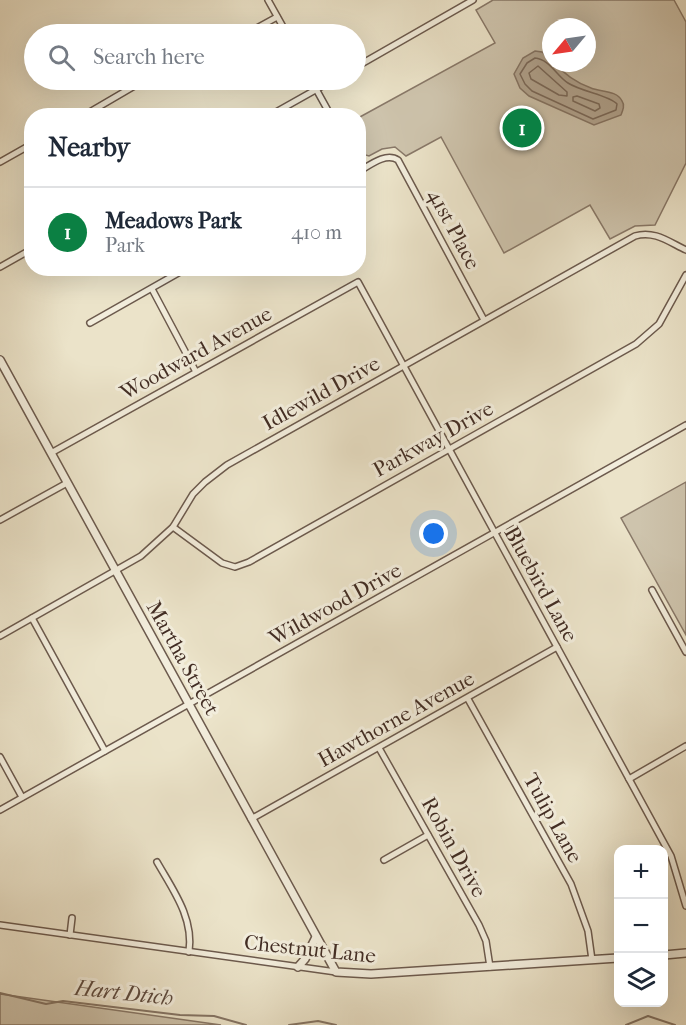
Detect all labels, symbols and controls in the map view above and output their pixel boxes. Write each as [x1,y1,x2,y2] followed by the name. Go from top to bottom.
[542,18,596,72] north arrow
[24,24,366,90] search box
[45,41,78,74] icon: search
[93,44,205,70] text: Search here
[502,106,542,150] pin: 1
[48,132,130,163] text: Nearby
[423,185,485,273] street label: 41st Place
[105,208,242,234] text: Meadows Park
[64,221,71,244] text: 1
[291,221,342,244] text: 410 m
[105,234,145,257] text: Park
[115,301,276,405] street label: Woodward Avenue
[258,351,384,435] street label: Idlewild Drive
[369,396,497,482] street label: Parkway Drive
[419,519,448,548] your location
[499,522,583,646] street label: Bluebird Lane
[264,558,405,651] street label: Wildwood Drive
[142,597,224,720] street label: Martha Street
[314,666,478,772] street label: Hawthorne Avenue
[519,769,587,867] street label: Tulip Lane
[417,793,491,901] street label: Robin Drive
[614,845,668,1007] map controls
[614,845,668,899] button: +
[614,899,668,953] button: −
[243,930,377,968] street label: Chestnut Lane
[614,953,668,1007] button: layers
[73,975,174,1011] water label: Hart Dtich

